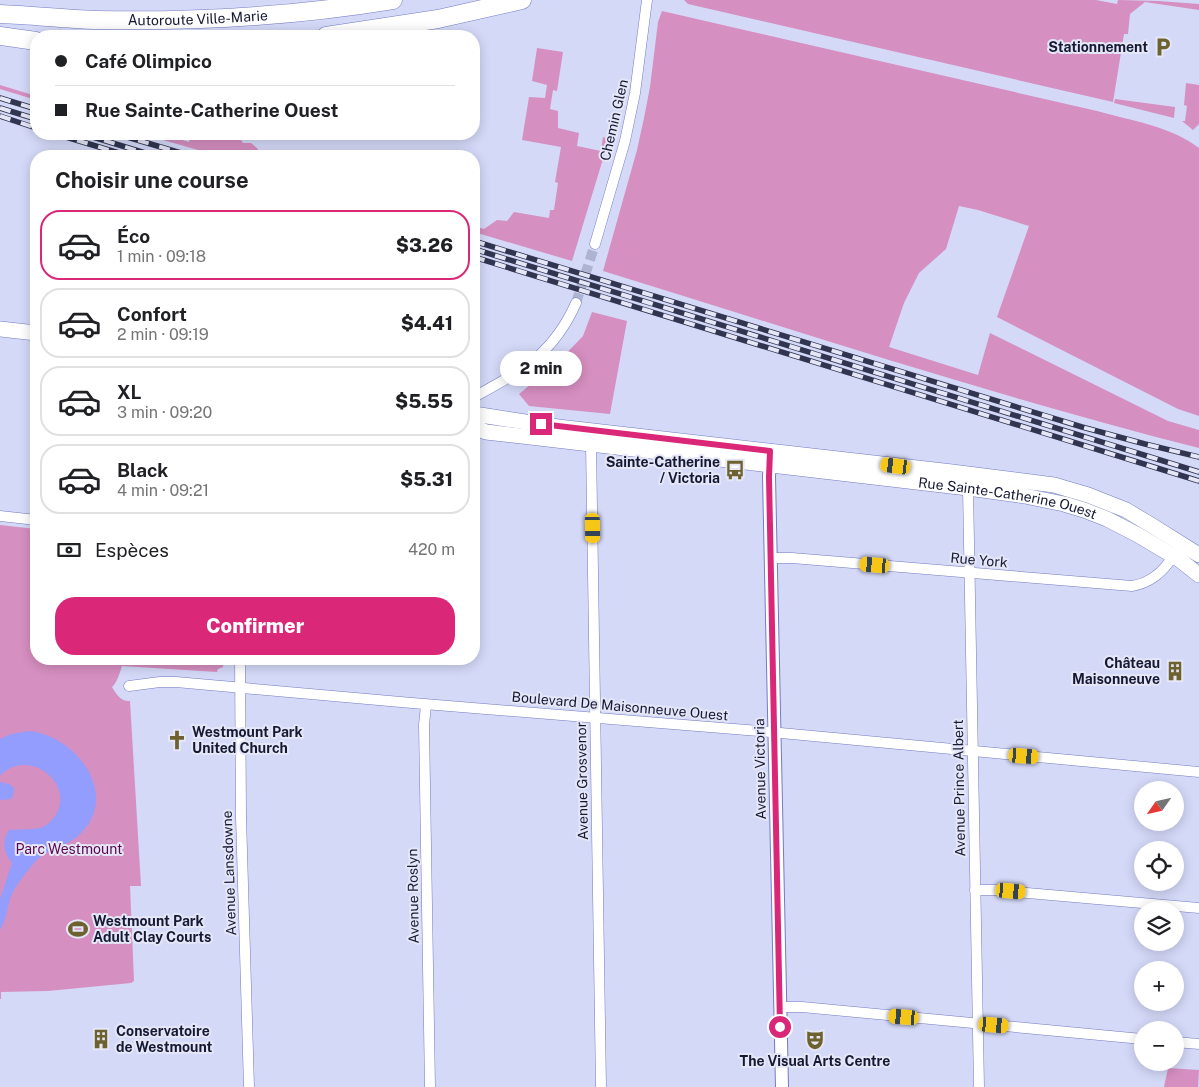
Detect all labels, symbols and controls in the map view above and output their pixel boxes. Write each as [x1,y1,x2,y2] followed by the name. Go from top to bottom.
[128,7,268,28] street label: Autoroute Ville-Marie
[1152,36,1174,58] parking icon: Stationnement
[1048,39,1148,55] place label: Stationnement
[85,50,212,72] text: Café Olimpico
[597,78,631,162] street label: Chemin Glen
[85,99,339,121] text: Rue Sainte-Catherine Ouest
[55,167,249,193] text: Choisir une course
[57,223,102,268] icon: car
[117,225,150,247] text: Éco
[396,234,453,256] text: $3.26
[117,247,206,266] text: 1 min · 09:18
[57,301,102,346] icon: car
[117,303,187,325] text: Confort
[401,312,453,334] text: $4.41
[117,325,209,344] text: 2 min · 09:19
[500,352,582,386] callout: 2 min
[520,359,562,378] text: 2 min
[57,379,102,424] icon: car
[117,381,142,403] text: XL
[395,390,453,412] text: $5.55
[117,403,212,422] text: 3 min · 09:20
[530,413,552,435] route end
[606,454,720,486] place label: Sainte-Catherine / Victoria
[57,457,102,502] icon: car
[880,457,911,475] car
[117,459,168,481] text: Black
[724,459,746,481] bus stop icon: Sainte-Catherine / Victoria
[400,468,453,490] text: $5.31
[917,474,1099,522] street label: Rue Sainte-Catherine Ouest
[117,481,209,500] text: 4 min · 09:21
[585,513,600,543] car
[55,536,83,564] icon: cash
[95,539,169,561] text: Espèces
[408,540,455,559] text: 420 m
[950,550,1009,570] street label: Rue York
[859,556,890,574] car
[55,597,455,655] button: Confirmer
[1072,655,1160,687] place label: Château Maisonneuve
[1164,660,1186,682] building icon: Château Maisonneuve
[511,689,729,723] street label: Boulevard De Maisonneuve Ouest
[751,718,769,820] street label: Avenue Victoria
[950,719,968,857] street label: Avenue Prince Albert
[573,722,591,840] street label: Avenue Grosvenor
[192,724,303,756] place label: Westmount Park United Church
[166,729,188,751] church icon: Westmount Park United Church
[1008,747,1039,765] car
[1134,781,1184,831] north arrow
[1134,781,1184,1071] map controls
[219,810,239,936] street label: Avenue Lansdowne
[16,841,122,857] park label: Parc Westmount
[1134,841,1184,891] button: locate
[404,848,422,944] street label: Avenue Roslyn
[995,882,1026,900] car
[1134,901,1184,951] button: layers
[93,913,211,945] place label: Westmount Park Adult Clay Courts
[67,918,89,940] sports icon: Westmount Park Adult Clay Courts
[1134,961,1184,1011] button: +
[888,1008,919,1026] car
[769,1016,791,1038] route start
[978,1016,1009,1034] car
[1134,1021,1184,1071] button: −
[116,1023,212,1055] place label: Conservatoire de Westmount
[90,1028,112,1050] building icon: Conservatoire de Westmount
[804,1029,826,1051] theatre icon: The Visual Arts Centre
[740,1053,890,1069] place label: The Visual Arts Centre

